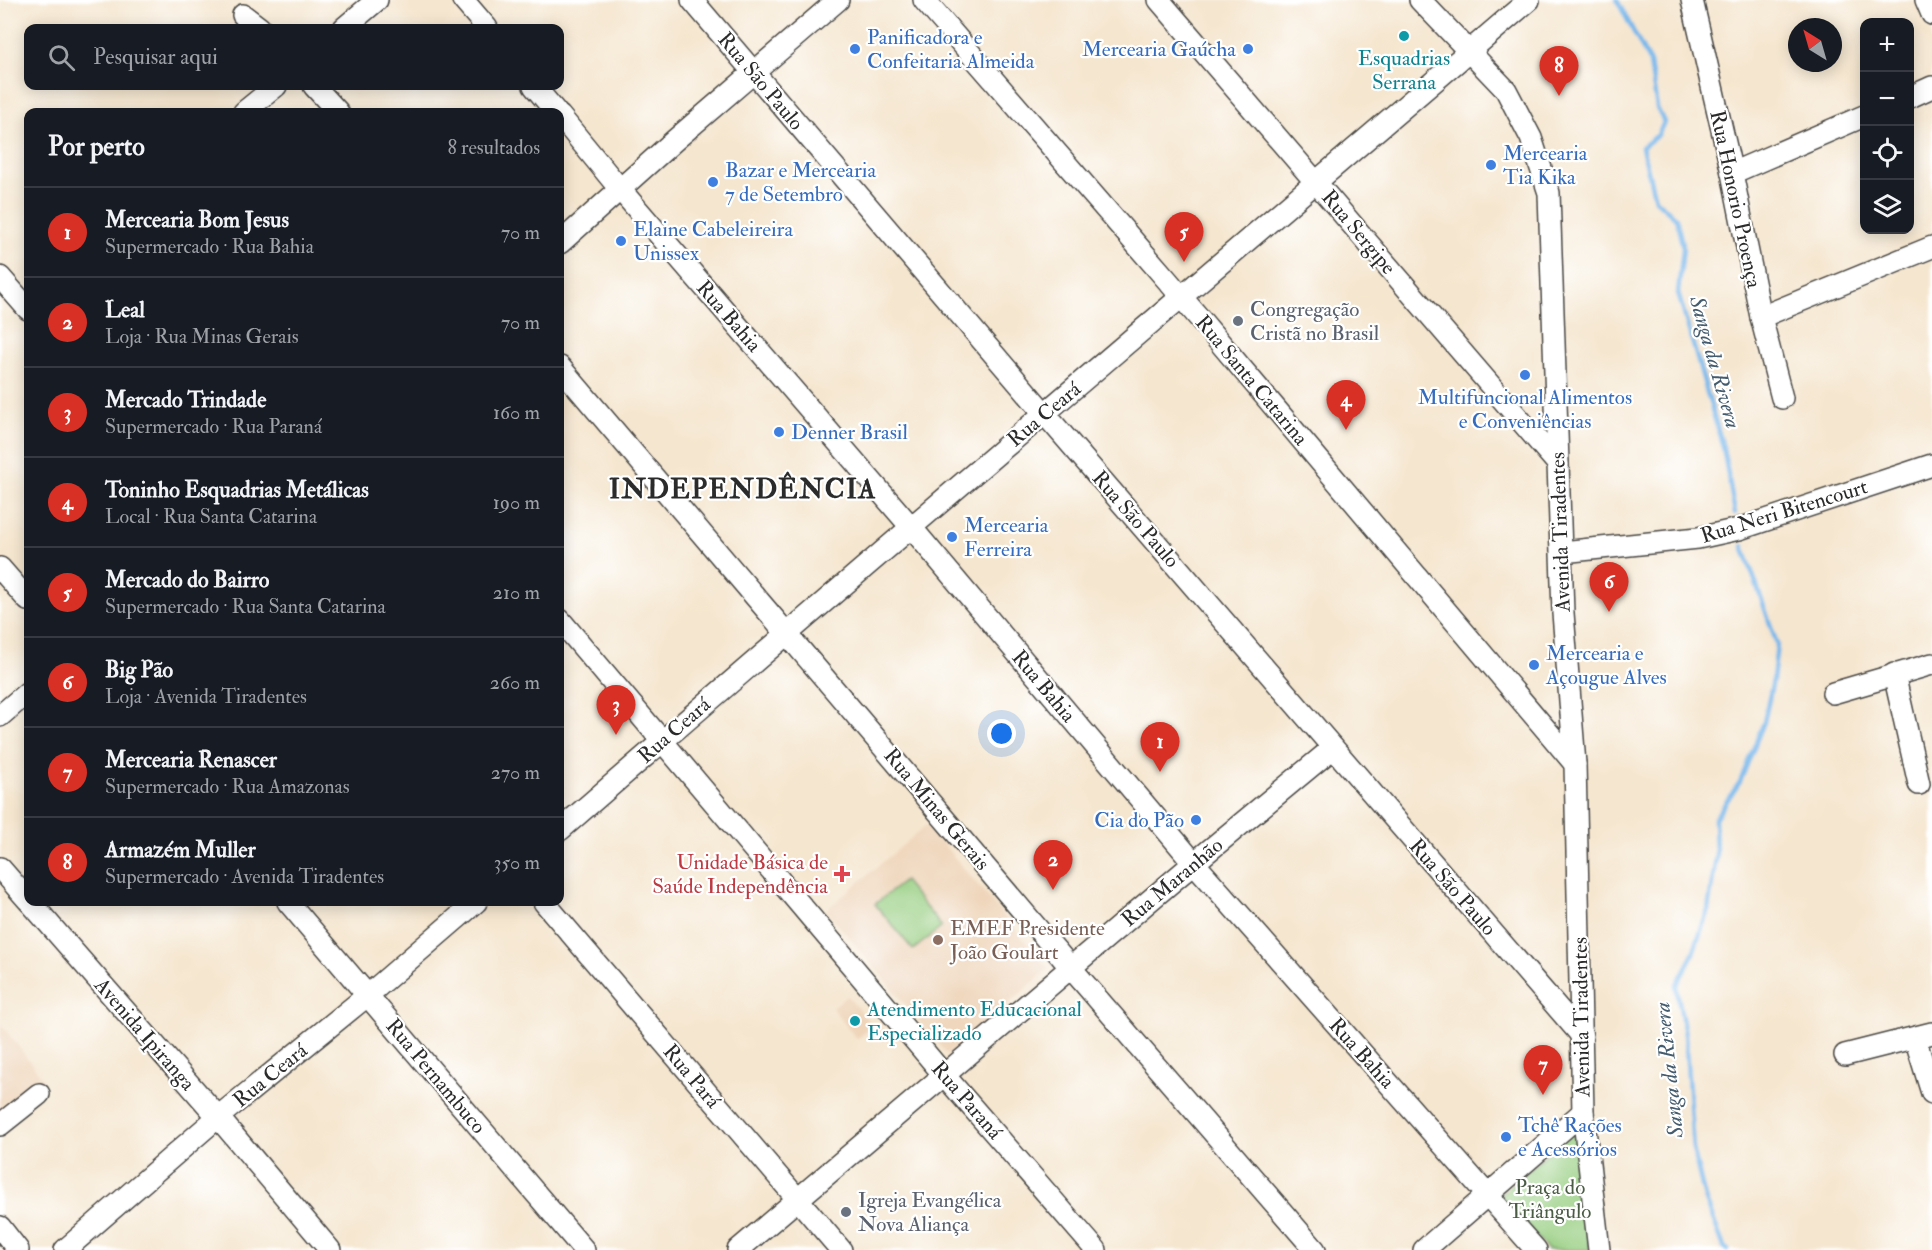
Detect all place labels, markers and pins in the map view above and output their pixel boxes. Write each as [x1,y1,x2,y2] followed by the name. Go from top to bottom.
[867,24,1035,75] place label: Panificadora e Confeitaria Almeida
[1397,29,1411,43] marker: Esquadrias Serrana
[1082,36,1236,63] place label: Mercearia Gaúcha
[848,42,862,56] marker: Panificadora e Confeitaria Almeida
[1241,42,1255,56] marker: Mercearia Gaúcha
[1358,45,1450,96] place label: Esquadrias Serrana
[1540,46,1578,96] pin: 8
[1503,140,1588,191] place label: Mercearia Tia Kika
[725,157,876,208] place label: Bazar e Mercearia 7 de Setembro
[1484,158,1498,172] marker: Mercearia Tia Kika
[706,175,720,189] marker: Bazar e Mercearia 7 de Setembro
[1164,212,1204,262] pin: 5
[633,216,793,267] place label: Elaine Cabeleireira Unissex
[614,234,628,248] marker: Elaine Cabeleireira Unissex
[1250,296,1380,347] place label: Congregação Cristã no Brasil
[1231,314,1245,328] marker: Congregação Cristã no Brasil
[1518,368,1532,382] marker: Multifuncional Alimentos e Conveniências
[1326,380,1366,430] pin: 4
[1418,384,1632,435] place label: Multifuncional Alimentos e Conveniências
[791,419,908,446] place label: Denner Brasil
[772,425,786,439] marker: Denner Brasil
[964,512,1049,563] place label: Mercearia Ferreira
[945,530,959,544] marker: Mercearia Ferreira
[1590,562,1628,612] pin: 6
[1545,640,1667,691] place label: Mercearia e Açougue Alves
[1527,658,1541,672] marker: Mercearia e Açougue Alves
[596,686,636,735] pin: 3
[1140,722,1180,772] pin: 1
[1094,807,1184,834] place label: Cia do Pão
[1189,813,1203,827] marker: Cia do Pão
[1034,840,1072,890] pin: 2
[652,849,828,900] place label: Unidade Básica de Saúde Independência
[833,865,851,883] marker: Unidade Básica de Saúde Independência
[949,915,1105,966] place label: EMEF Presidente João Goulart
[931,933,945,947] marker: EMEF Presidente João Goulart
[866,996,1083,1047] place label: Atendimento Educacional Especializado
[848,1014,862,1028] marker: Atendimento Educacional Especializado
[1524,1046,1562,1095] pin: 7
[1518,1112,1622,1163] place label: Tchê Rações e Acessórios
[1499,1130,1513,1144] marker: Tchê Rações e Acessórios
[858,1187,1002,1238] place label: Igreja Evangélica Nova Aliança
[839,1205,853,1219] marker: Igreja Evangélica Nova Aliança

